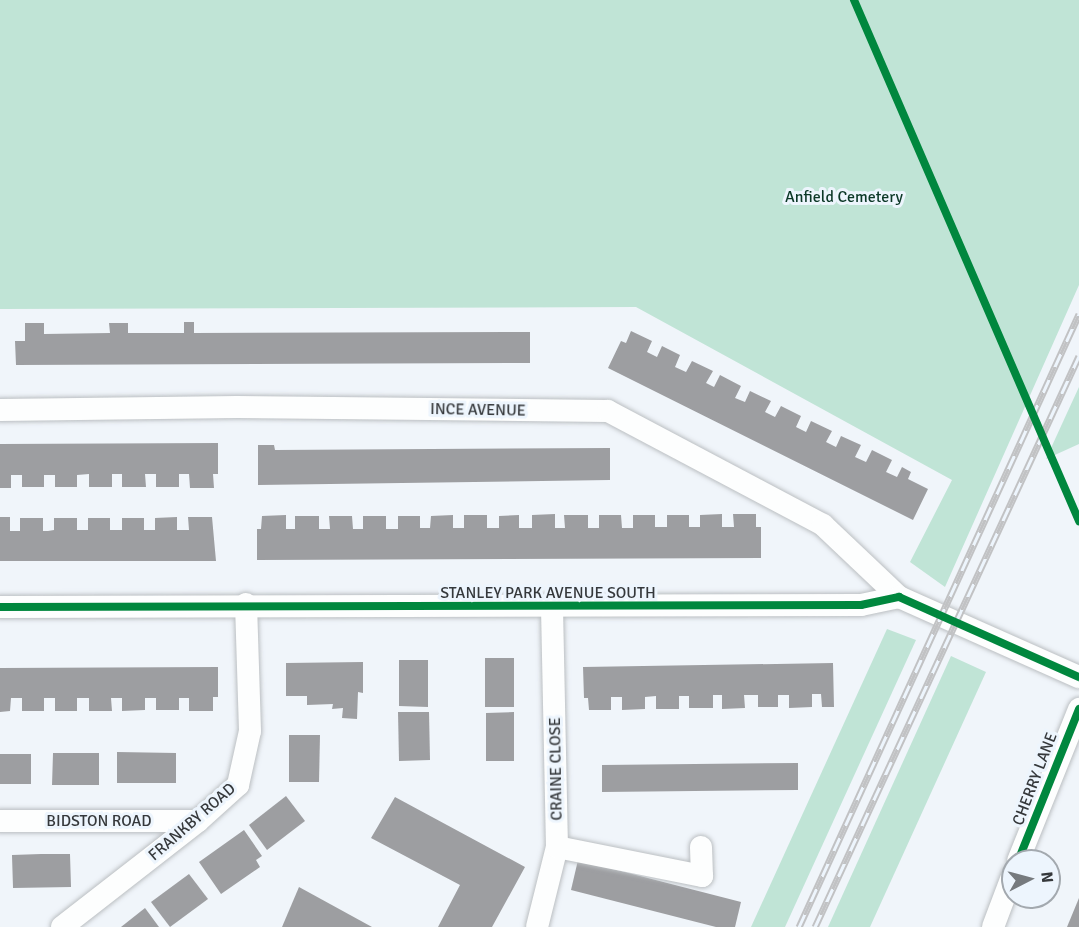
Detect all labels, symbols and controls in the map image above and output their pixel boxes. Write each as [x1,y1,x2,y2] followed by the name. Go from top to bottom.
[785,187,903,207] park label: Anfield Cemetery
[430,400,526,420] street label: INCE AVENUE
[440,583,656,603] street label: STANLEY PARK AVENUE SOUTH
[546,717,566,821] street label: CRAINE CLOSE
[1009,730,1061,828] street label: CHERRY LANE
[145,779,239,865] street label: FRANKBY ROAD
[46,811,152,831] street label: BIDSTON ROAD
[1001,849,1061,909] north arrow
[1036,871,1057,884] text: N

